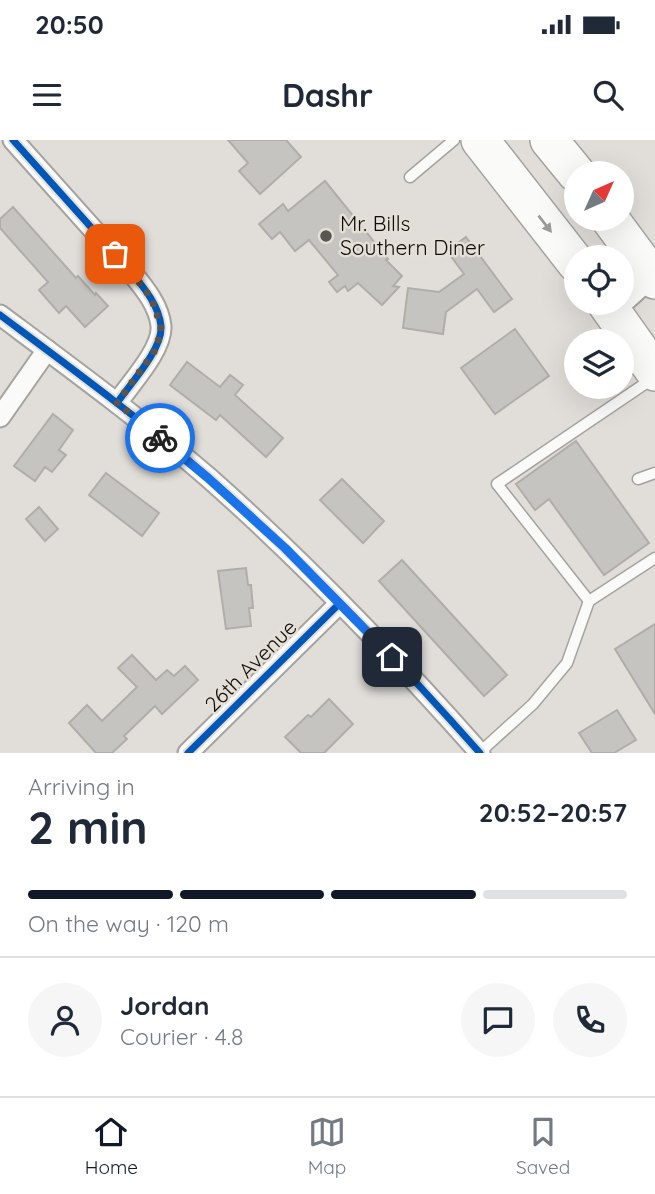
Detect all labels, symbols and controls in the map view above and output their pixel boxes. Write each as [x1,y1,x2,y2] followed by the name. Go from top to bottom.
[35,8,104,41] text: 20:50
[282,75,373,115] text: Dashr
[28,76,66,114] icon: menu
[589,76,627,114] icon: search
[564,161,634,231] north arrow
[564,161,634,399] map controls
[340,210,485,260] place label: Mr. Bills Southern Diner
[538,214,553,232] one-way arrow
[85,224,145,284] pin
[318,228,334,244] marker: Mr. Bills Southern Diner
[96,235,134,273] icon: bag
[564,245,634,315] button: locate
[564,329,634,399] button: layers
[125,403,195,473] courier
[141,419,179,457] icon: bike
[199,614,302,717] street label: 26th Avenue
[362,627,422,687] pin
[373,638,411,676] icon: home
[28,772,135,801] text: Arriving in
[479,796,627,829] text: 20:52–20:57
[28,798,148,856] text: 2 min
[28,909,229,938] text: On the way · 120 m
[28,983,102,1057] button: person
[461,983,535,1057] button: chat
[553,983,627,1057] button: phone
[120,989,209,1022] text: Jordan
[120,1022,243,1051] text: Courier · 4.8
[85,1113,138,1179] tab: Home
[308,1113,346,1179] tab: Map
[516,1113,570,1179] tab: Saved

